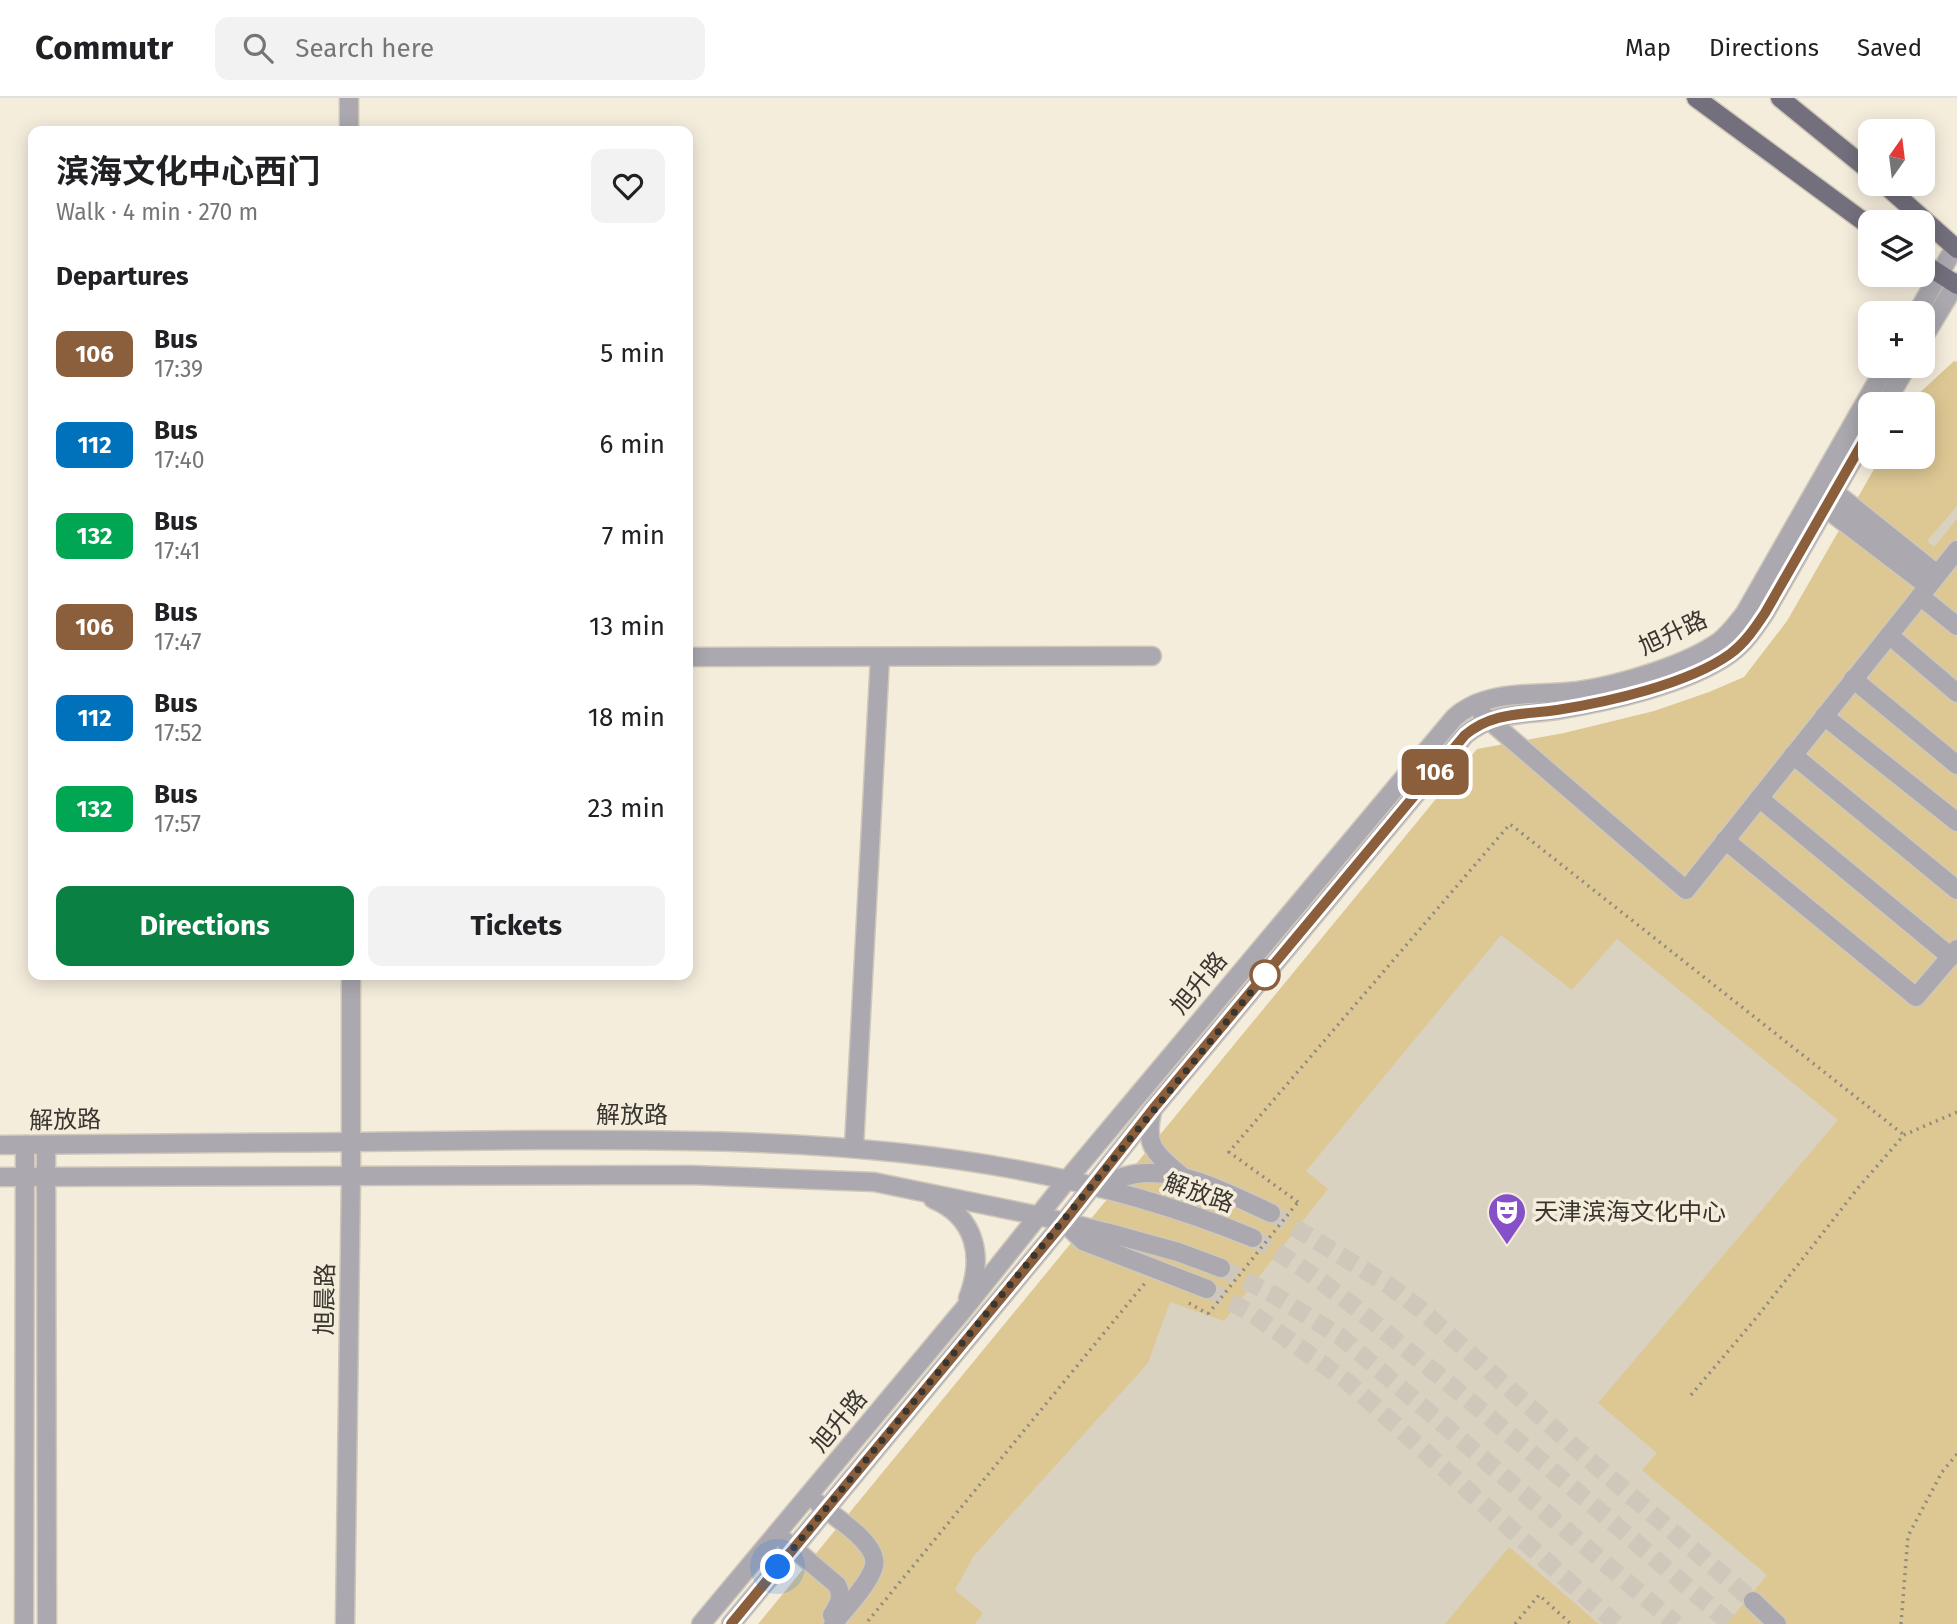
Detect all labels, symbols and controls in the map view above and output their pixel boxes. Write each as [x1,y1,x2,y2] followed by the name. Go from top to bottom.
[215,17,705,80] search box
[35,28,173,68] text: Commutr
[239,29,277,67] icon: search
[295,33,434,64] text: Search here
[1625,34,1671,62] text: Map
[1709,34,1819,62] text: Directions
[1857,34,1922,62] text: Saved
[1858,119,1936,196] north arrow
[1858,119,1935,469] map controls
[591,149,665,223] button: heart
[56,152,320,192] text: 滨海文化中心西门
[56,198,258,226] text: Walk · 4 min · 270 m
[1858,210,1935,287] button: layers
[56,261,189,292] text: Departures
[1858,301,1935,378] button: +
[154,324,197,355] text: Bus
[600,338,665,369] text: 5 min
[75,340,114,368] text: 106
[154,355,203,383] text: 17:39
[1858,392,1935,469] button: −
[154,415,197,446] text: Bus
[599,429,665,460] text: 6 min
[77,431,112,459] text: 112
[154,446,205,474] text: 17:40
[154,506,197,537] text: Bus
[602,520,665,551] text: 7 min
[77,522,112,550] text: 132
[154,537,200,565] text: 17:41
[154,597,197,628] text: Bus
[1634,605,1712,661] street label: 旭升路
[589,611,665,642] text: 13 min
[75,613,114,641] text: 106
[154,628,201,656] text: 17:47
[154,688,197,719] text: Bus
[588,702,665,733] text: 18 min
[77,704,112,732] text: 112
[154,719,202,747] text: 17:52
[1395,749,1475,795] line badge: 106
[1416,758,1454,786] text: 106
[154,779,197,810] text: Bus
[588,793,665,824] text: 23 min
[77,795,112,823] text: 132
[154,810,201,838] text: 17:57
[56,886,354,966] button: Directions
[368,886,665,966] button: Tickets
[1165,946,1233,1020] street label: 旭升路
[1250,960,1280,990] unlabelled marker
[596,1101,668,1129] street label: 解放路
[29,1105,101,1135] street label: 解放路
[1160,1168,1238,1218] street label: 解放路
[1486,1191,1528,1246] theatre icon: 天津滨海文化中心
[1534,1198,1726,1226] place label: 天津滨海文化中心
[310,1263,340,1335] street label: 旭晨路
[805,1384,873,1458] street label: 旭升路
[760,1549,795,1584] your location

